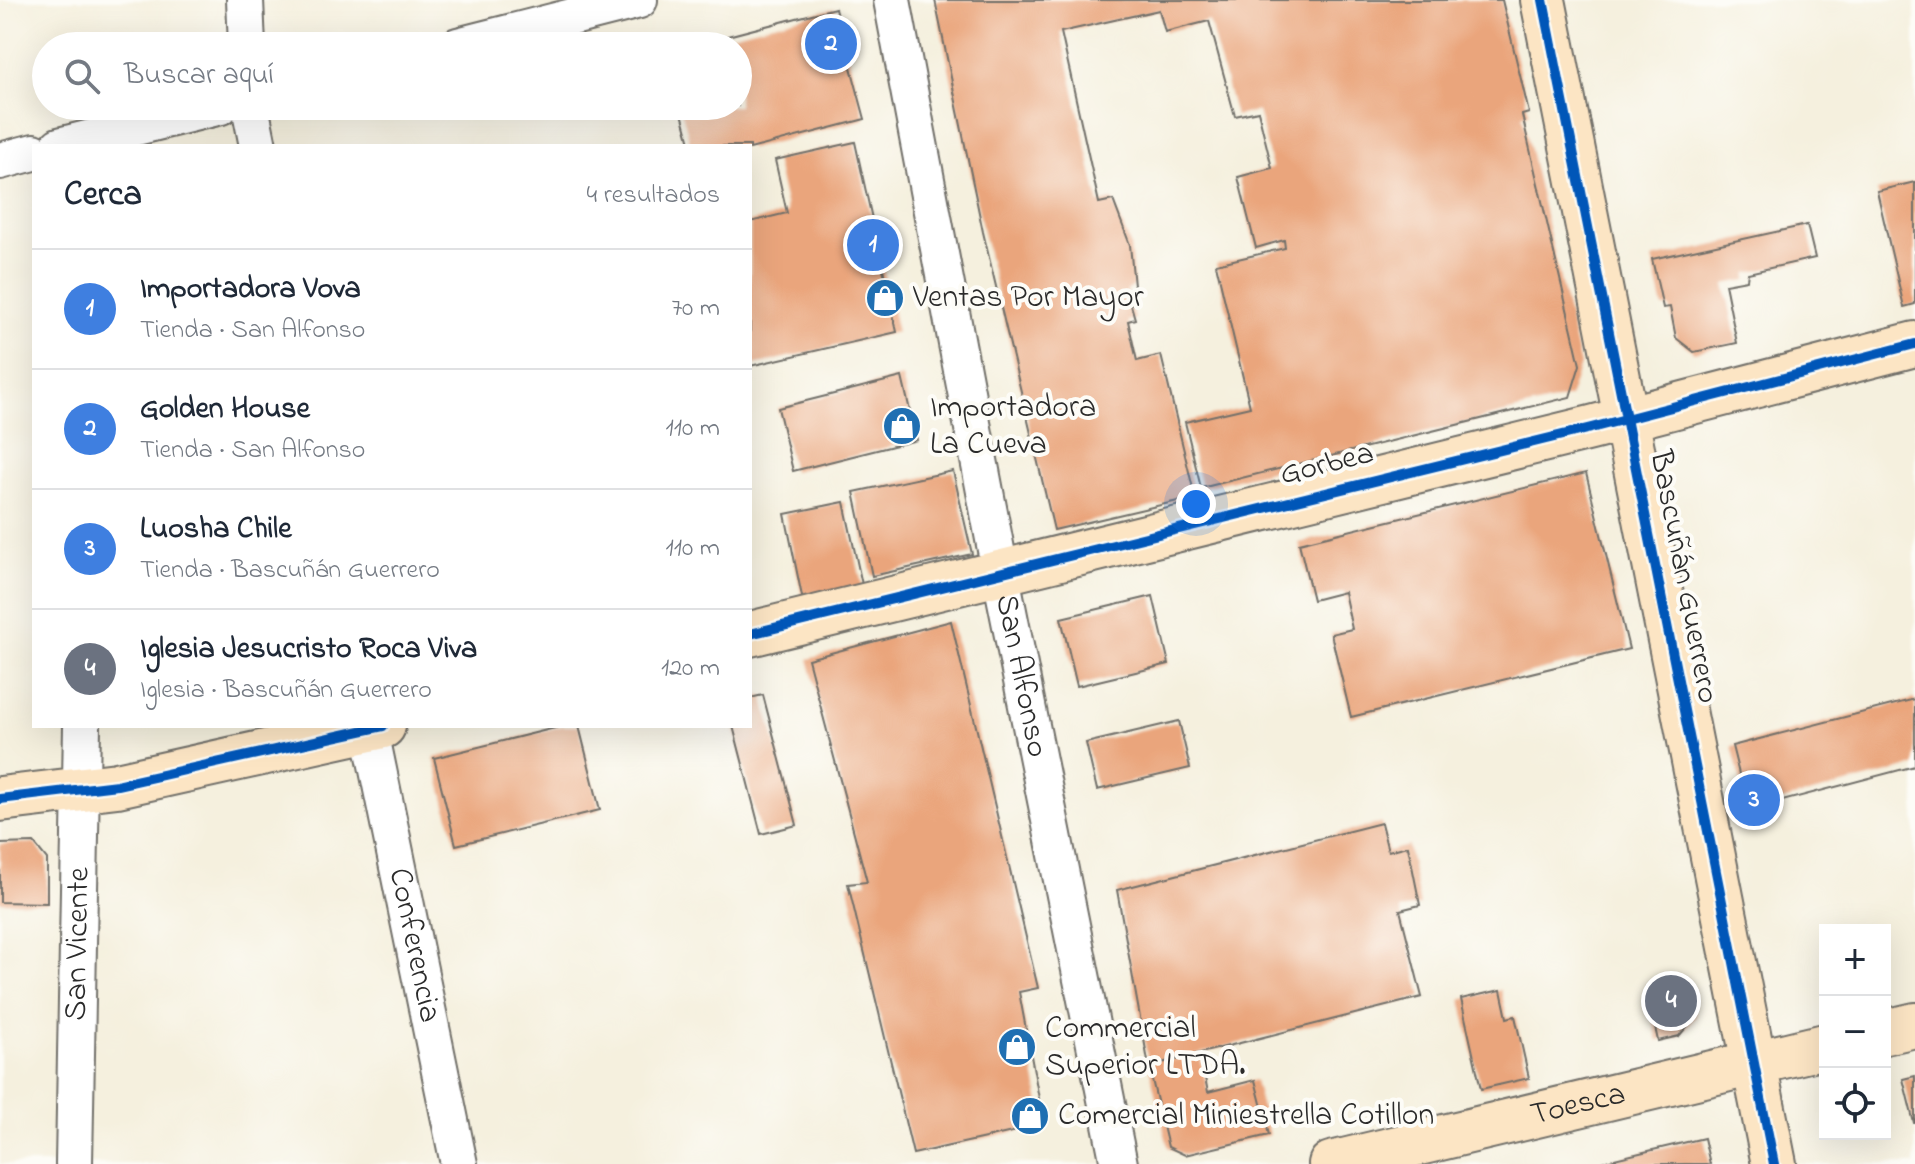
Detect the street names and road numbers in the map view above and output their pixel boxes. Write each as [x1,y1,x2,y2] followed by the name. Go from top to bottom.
[1275,431,1379,499] street label: Gorbea
[1635,446,1731,707] street label: Bascuñán Guerrero
[982,590,1060,761] street label: San Alfonso
[375,864,453,1027] street label: Conferencia
[53,866,103,1021] street label: San Vicente
[1526,1071,1630,1139] street label: Toesca

